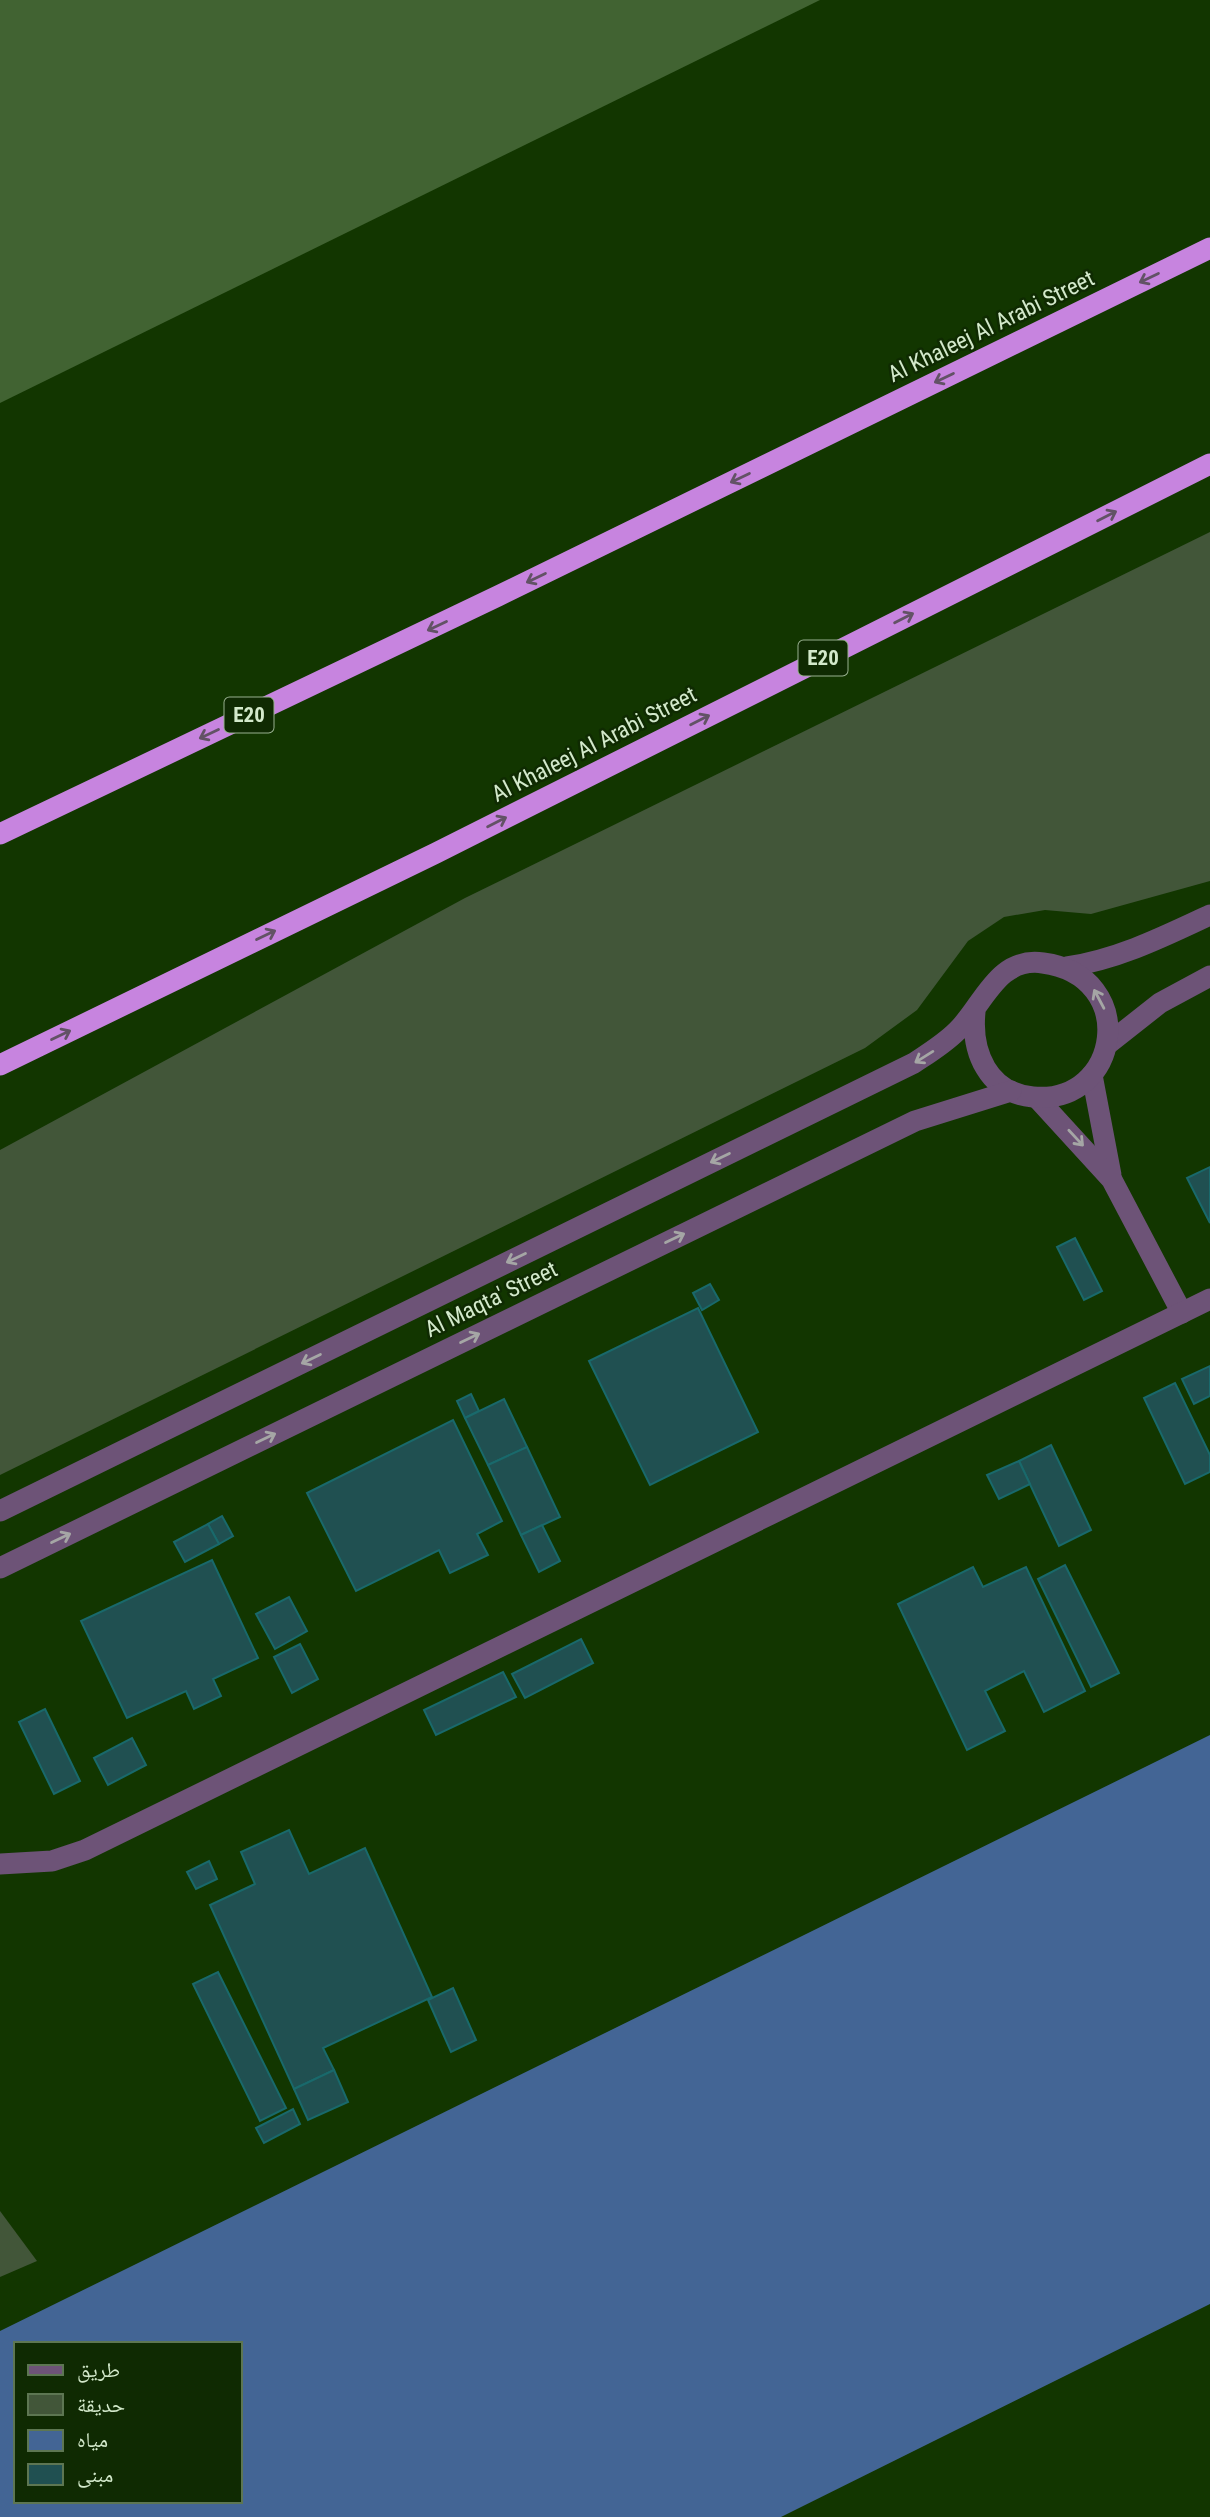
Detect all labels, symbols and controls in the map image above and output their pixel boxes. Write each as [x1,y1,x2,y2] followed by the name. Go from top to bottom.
[884,265,1099,388] street label: Al Khaleej Al Arabi Street
[1139,272,1160,285] one-way arrow
[934,372,955,385] one-way arrow
[730,472,751,485] one-way arrow
[1096,509,1117,523] one-way arrow
[526,572,547,586] one-way arrow
[893,610,914,624] one-way arrow
[427,620,448,633] one-way arrow
[798,640,848,676] road number: E20
[487,681,701,808] street label: Al Khaleej Al Arabi Street
[224,698,274,732] road number: E20
[689,712,710,726] one-way arrow
[199,728,220,741] one-way arrow
[486,814,507,828] one-way arrow
[255,928,276,942] one-way arrow
[1092,989,1105,1010] one-way arrow
[50,1028,71,1042] one-way arrow
[914,1050,934,1064] one-way arrow
[1067,1129,1084,1146] one-way arrow
[710,1152,731,1166] one-way arrow
[664,1231,685,1245] one-way arrow
[506,1252,527,1266] one-way arrow
[421,1256,562,1343] street label: Al Maqta' Street
[459,1331,480,1344] one-way arrow
[301,1352,322,1366] one-way arrow
[255,1431,276,1444] one-way arrow
[50,1531,71,1544] one-way arrow
[14,2342,242,2503] legend
[77,2358,120,2383] text: طريق
[77,2393,125,2417] text: حديقة
[77,2428,108,2452] text: مياه
[77,2463,113,2488] text: مبنى

